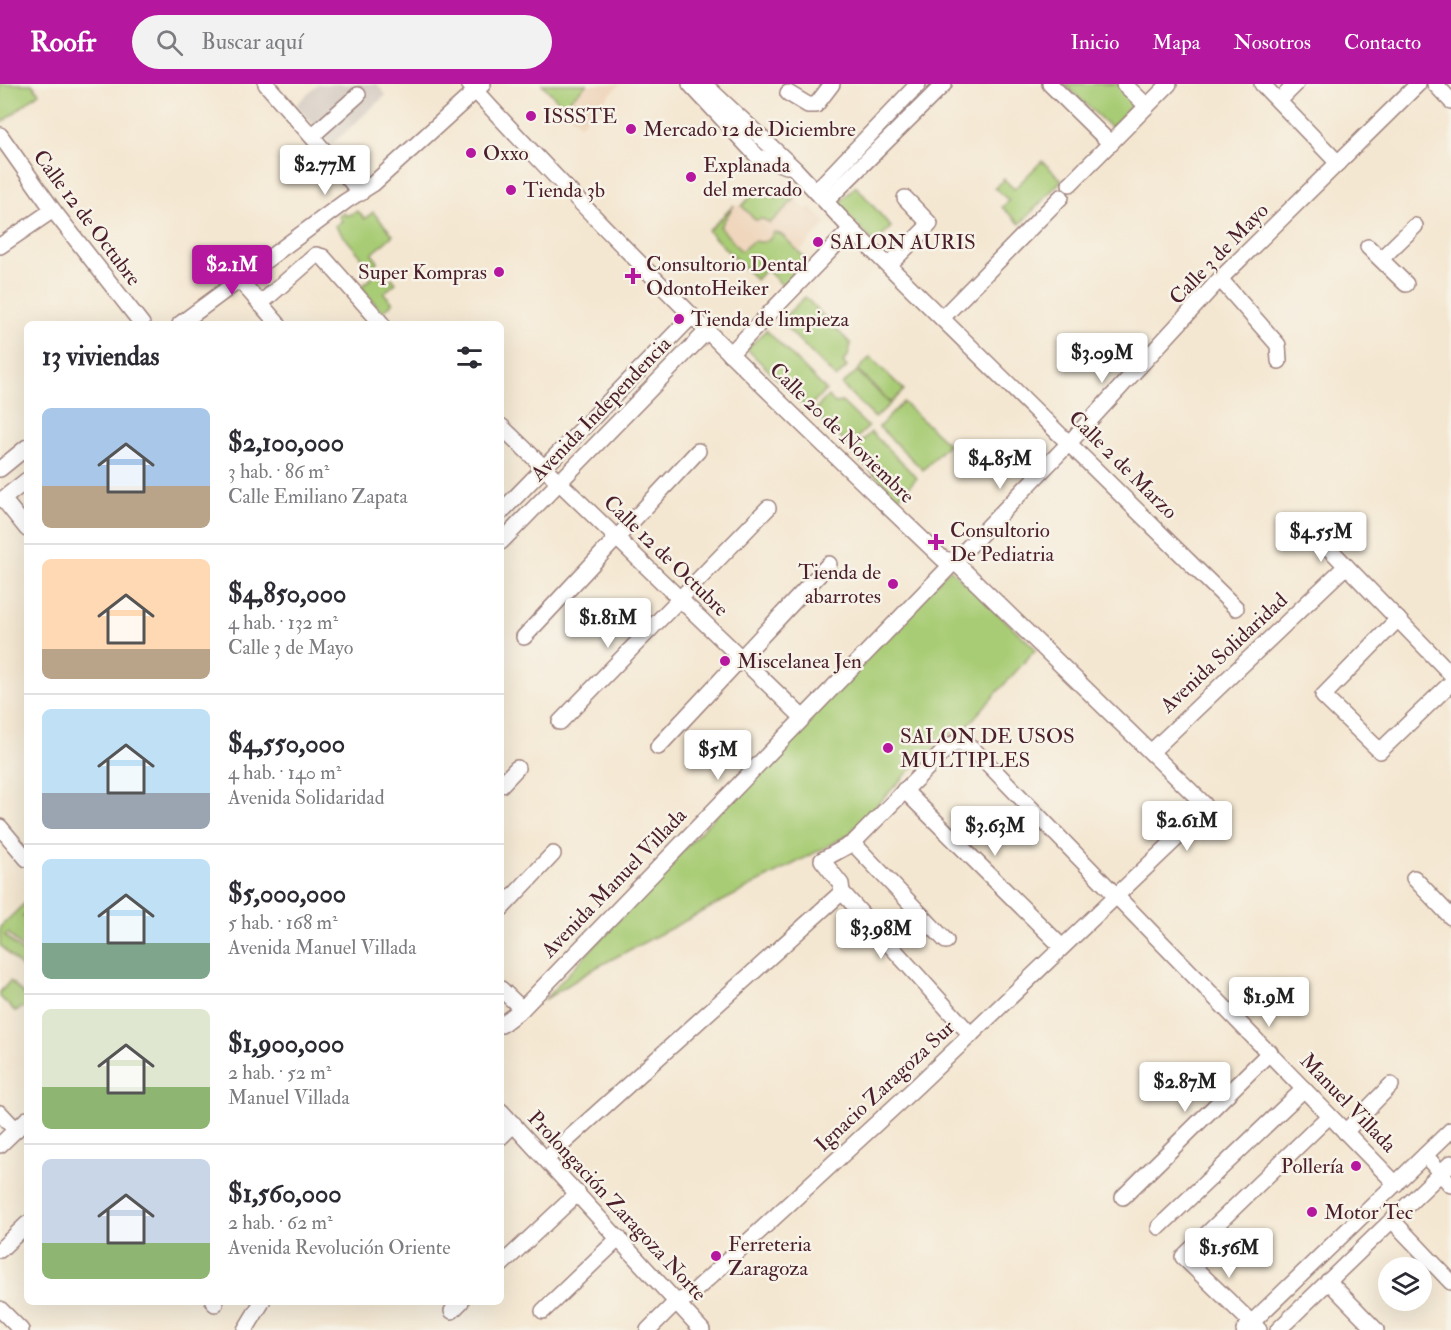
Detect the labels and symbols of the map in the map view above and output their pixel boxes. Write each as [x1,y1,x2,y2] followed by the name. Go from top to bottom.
[543,103,617,130] place label: ISSSTE
[524,109,538,123] marker: ISSSTE
[643,116,856,143] place label: Mercado 12 de Diciembre
[624,122,638,136] marker: Mercado 12 de Diciembre
[483,140,529,167] place label: Oxxo
[27,144,147,292] street label: Calle 12 de Octubre
[276,145,374,196] pin: $2.77M
[464,146,478,160] marker: Oxxo
[703,152,802,203] place label: Explanada del mercado
[684,170,698,184] marker: Explanada del mercado
[523,177,605,204] place label: Tienda 3b
[504,183,518,197] marker: Tienda 3b
[1164,197,1274,311] street label: Calle 3 de Mayo
[830,229,976,256] place label: SALON AURIS
[811,235,825,249] marker: SALON AURIS
[190,245,274,296] pin: $2.1M
[646,251,808,302] place label: Consultorio Dental OdontoHeiker
[358,259,487,286] place label: Super Kompras
[492,265,506,279] marker: Super Kompras
[624,267,642,285] marker: Consultorio Dental OdontoHeiker
[691,306,849,333] place label: Tienda de limpieza
[672,312,686,326] marker: Tienda de limpieza
[524,331,677,488] street label: Avenida Independencia
[1053,333,1151,384] pin: $3.09M
[764,357,920,509] street label: Calle 20 de Noviembre
[1063,405,1183,525] street label: Calle 2 de Marzo
[951,439,1049,490] pin: $4.85M
[598,489,734,623] street label: Calle 12 de Octubre
[1272,512,1370,563] pin: $4.55M
[950,517,1055,568] place label: Consultorio De Pediatria
[927,533,945,551] marker: Consultorio De Pediatria
[798,559,881,610] place label: Tienda de abarrotes
[886,577,900,591] marker: Tienda de abarrotes
[1154,587,1294,720] street label: Avenida Solidaridad
[559,598,657,649] pin: $1.81M
[737,648,862,675] place label: Miscelanea Jen
[718,654,732,668] marker: Miscelanea Jen
[900,723,1075,774] place label: SALON DE USOS MULTIPLES
[689,730,747,781] pin: $5M
[881,741,895,755] marker: SALON DE USOS MULTIPLES
[1138,801,1236,852] pin: $2.61M
[535,802,693,964] street label: Avenida Manuel Villada
[946,806,1044,857] pin: $3.63M
[832,909,930,960] pin: $3.98M
[1227,977,1311,1028] pin: $1.9M
[809,1014,961,1158] street label: Ignacio Zaragoza Sur
[1294,1048,1402,1159] street label: Manuel Villada
[1136,1062,1234,1113] pin: $2.87M
[522,1105,713,1307] street label: Prolongación Zaragoza Norte
[1281,1153,1344,1180] place label: Pollería
[1349,1159,1363,1173] marker: Pollería
[1324,1199,1414,1226] place label: Motor Tec
[1305,1205,1319,1219] marker: Motor Tec
[1180,1228,1278,1279] pin: $1.56M
[728,1231,812,1282] place label: Ferreteria Zaragoza
[709,1249,723,1263] marker: Ferreteria Zaragoza

